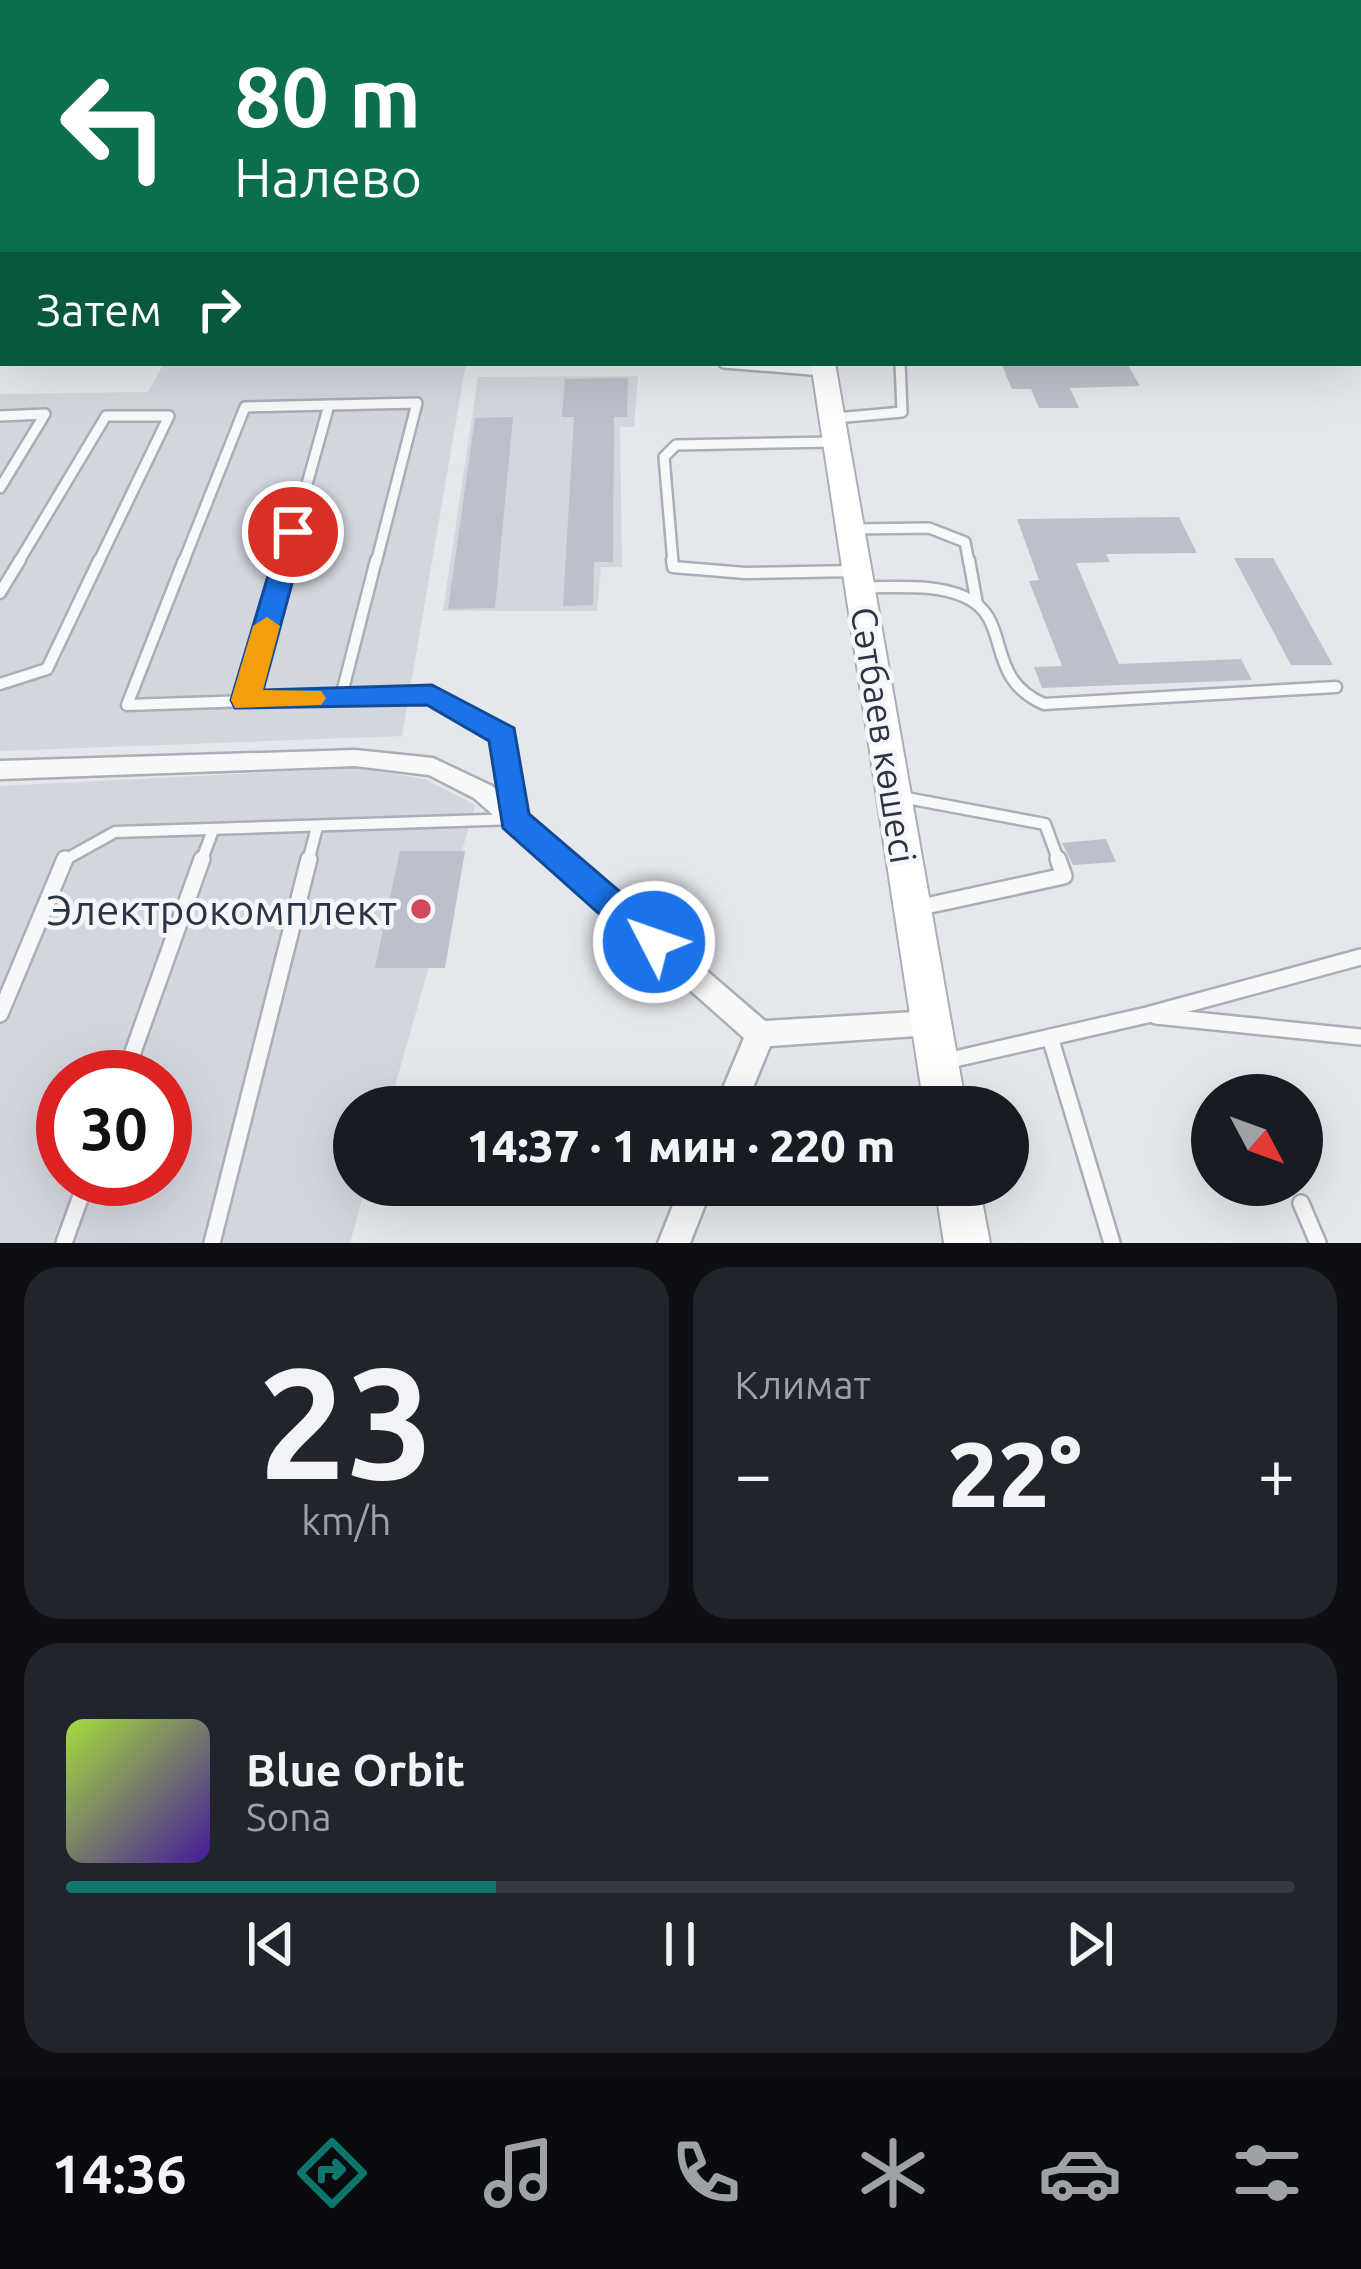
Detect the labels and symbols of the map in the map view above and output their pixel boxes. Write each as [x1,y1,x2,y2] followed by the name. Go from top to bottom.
[242,481,344,583] pin
[844,604,924,866] street label: Сәтбаев көшесі
[591,879,717,1005] position arrow
[46,886,397,933] place label: Электрокомплект
[408,896,434,922] marker: Электрокомплект
[36,1050,192,1206] speed limit sign: 30
[1191,1074,1323,1206] north arrow

